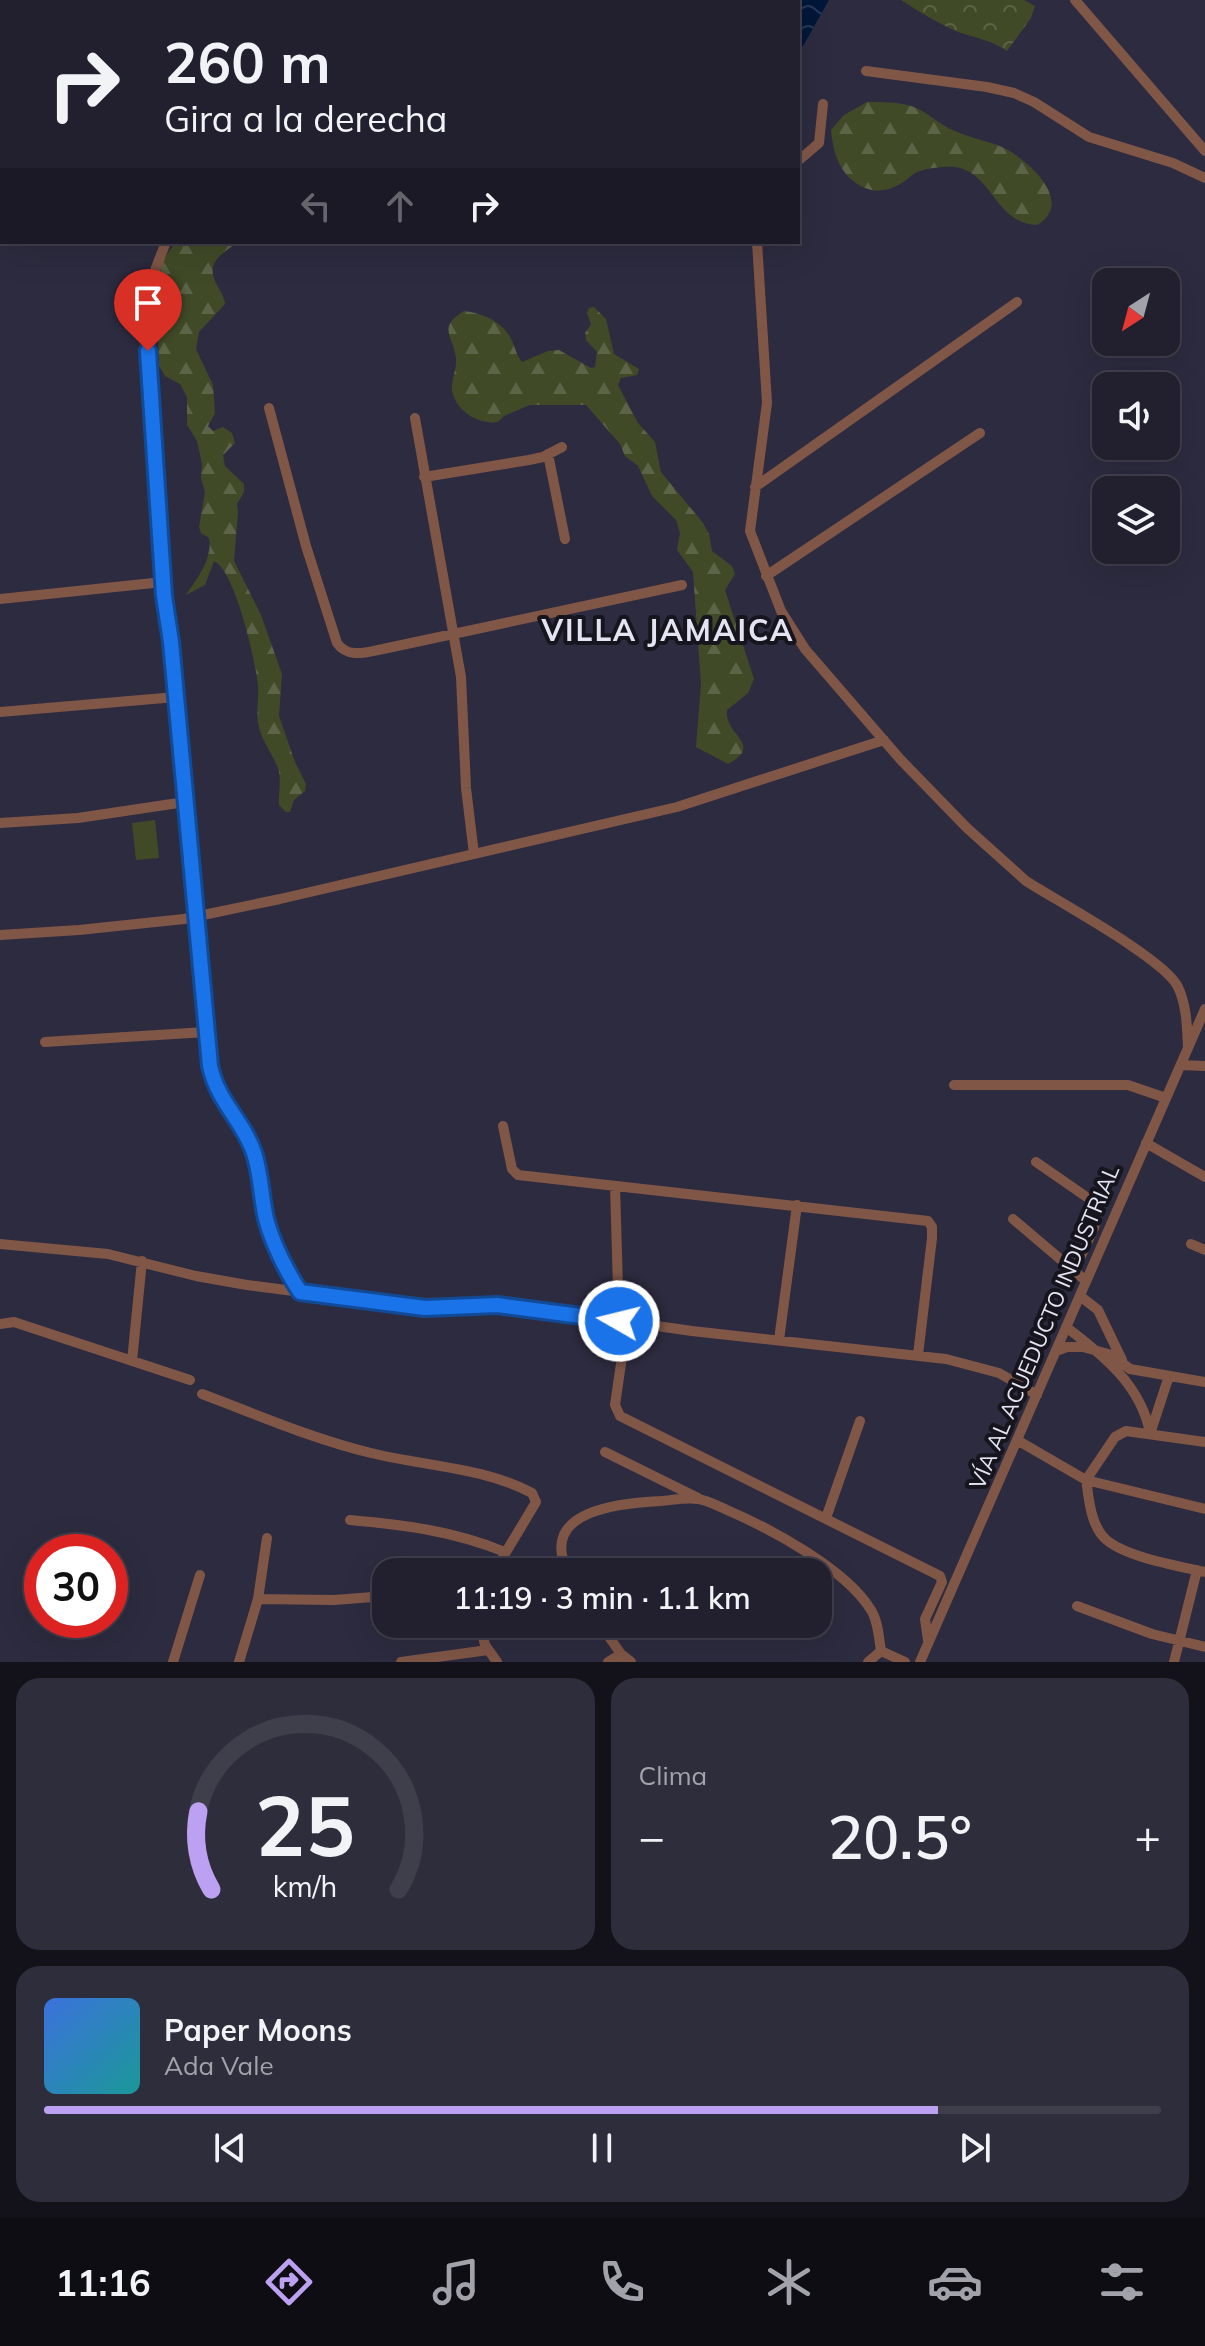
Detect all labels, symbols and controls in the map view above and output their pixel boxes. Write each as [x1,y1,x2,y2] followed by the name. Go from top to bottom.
[164,27,331,97] text: 260 m
[32,32,136,136] icon: right
[164,96,447,141] text: Gira a la derecha
[294,184,338,228] icon: left
[378,184,422,228] icon: ahead
[462,184,506,228] icon: right
[1092,268,1180,356] north arrow
[1092,268,1180,564] map controls
[114,269,182,351] pin
[126,281,170,325] icon: arrive
[1092,372,1180,460] button: sound
[1092,476,1180,564] button: layers
[540,611,795,649] district label: VILLA JAMAICA
[963,1161,1125,1493] street label: VÍA AL ACUEDUCTO INDUSTRIAL
[577,1279,661,1363] position arrow
[24,1534,128,1638] speed limit sign: 30
[453,1579,751,1617] text: 11:19 · 3 min · 1.1 km
[639,1759,707,1792] text: Clima
[255,1772,355,1877] text: 25
[827,1799,972,1874] text: 20.5°
[639,1809,665,1864] text: −
[1135,1809,1161,1864] text: +
[273,1868,338,1904] text: km/h
[164,2011,352,2049] text: Paper Moons
[164,2049,274,2082] text: Ada Vale
[208,2126,252,2170] icon: previous
[580,2126,624,2170] icon: pause
[953,2126,997,2170] icon: next
[261,2254,317,2310] icon: directions
[428,2254,484,2310] icon: music
[594,2254,650,2310] icon: phone
[761,2254,817,2310] icon: climate
[927,2254,983,2310] icon: car
[1094,2254,1150,2310] icon: filters
[55,2260,151,2305] text: 11:16

